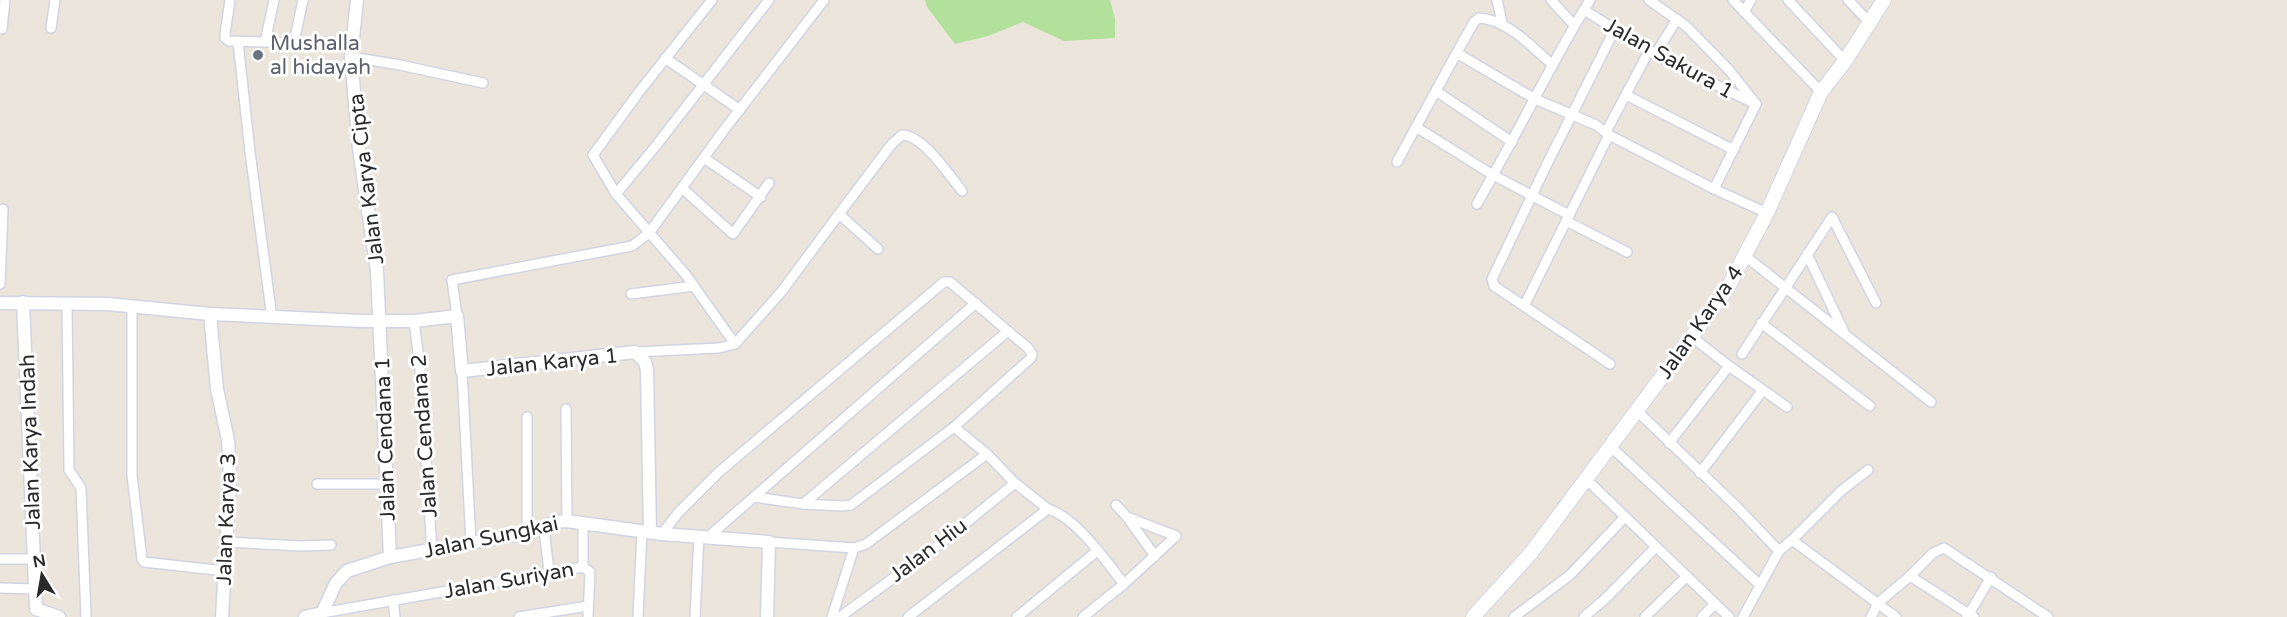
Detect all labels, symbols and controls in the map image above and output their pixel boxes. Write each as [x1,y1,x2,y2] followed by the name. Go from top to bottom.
[1600,13,1738,104] street label: Jalan Sakura 1
[270,31,371,80] place label: Mushalla al hidayah
[251,48,265,62] marker: Mushalla al hidayah
[344,92,389,266] street label: Jalan Karya Cipta
[1652,261,1749,384] street label: Jalan Karya 4
[485,343,619,382] street label: Jalan Karya 1
[406,353,443,519] street label: Jalan Cendana 2
[15,354,46,530] street label: Jalan Karya Indah
[370,357,401,521] street label: Jalan Cendana 1
[212,452,241,586] street label: Jalan Karya 3
[422,511,561,564] street label: Jalan Sungkai
[885,513,972,588] street label: Jalan Hiu
[12,545,72,605] north arrow
[31,550,48,572] text: N
[442,557,576,604] street label: Jalan Suriyan

